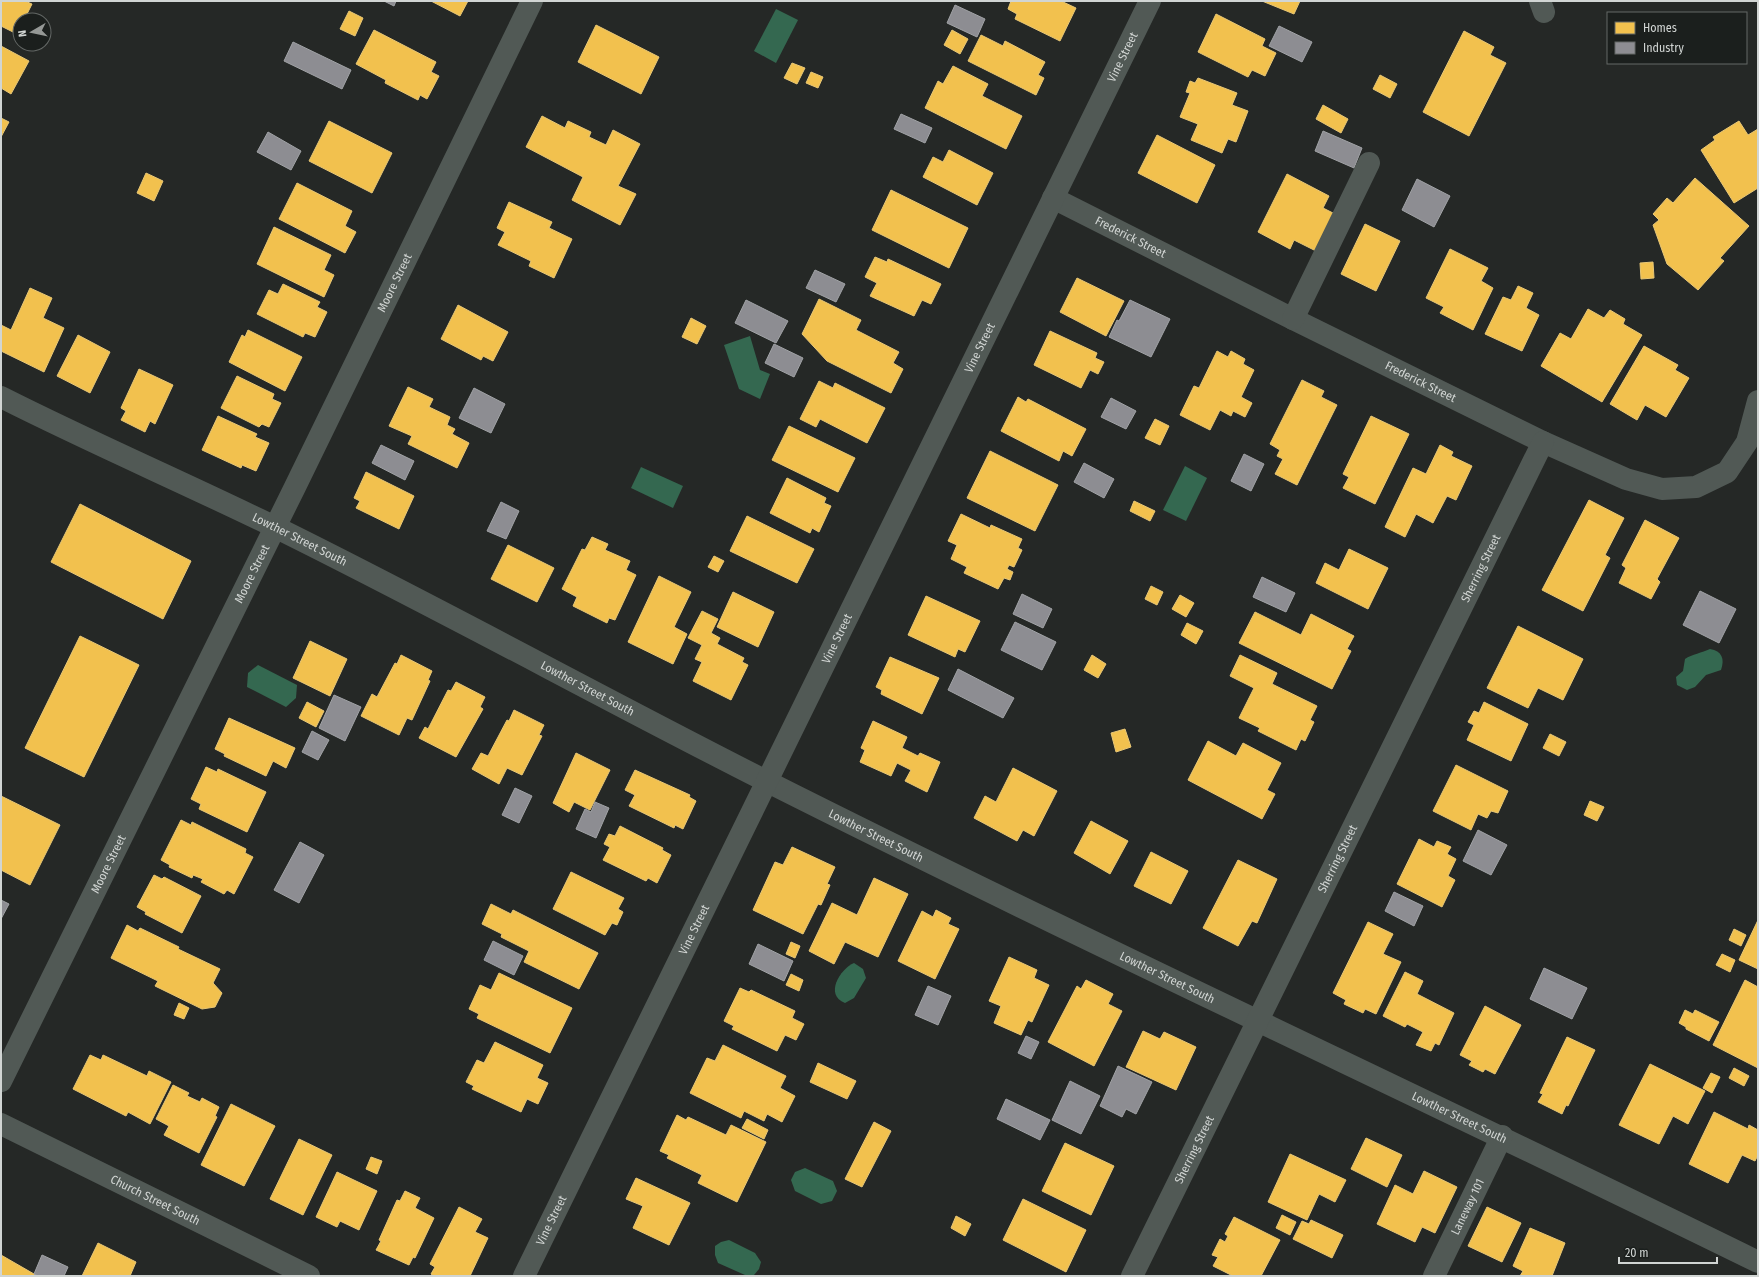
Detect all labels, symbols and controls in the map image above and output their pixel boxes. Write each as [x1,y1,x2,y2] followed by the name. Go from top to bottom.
[12,12,52,52] north arrow
[1607,12,1747,64] legend
[1643,21,1677,35] text: Homes
[16,29,30,38] text: N
[1104,30,1141,84] street label: Vine Street
[1643,41,1684,55] text: Industry
[1093,213,1168,261] street label: Frederick Street
[374,251,415,314] street label: Moore Street
[962,321,998,375] street label: Vine Street
[1383,358,1458,405] street label: Frederick Street
[250,510,349,569] street label: Lowther Street South
[1458,532,1503,605] street label: Sherring Street
[232,542,272,605] street label: Moore Street
[819,611,855,666] street label: Vine Street
[538,658,637,719] street label: Lowther Street South
[826,807,926,865] street label: Lowther Street South
[1315,823,1360,895] street label: Sherring Street
[88,833,129,896] street label: Moore Street
[676,902,712,957] street label: Vine Street
[1118,949,1217,1006] street label: Lowther Street South
[1410,1089,1509,1146] street label: Lowther Street South
[1172,1113,1217,1186] street label: Sherring Street
[108,1172,202,1228] street label: Church Street South
[1448,1177,1487,1237] street label: Laneway 101
[533,1193,569,1248] street label: Vine Street
[1619,1239,1717,1265] scale bar
[1625,1246,1649,1260] text: 20 m

